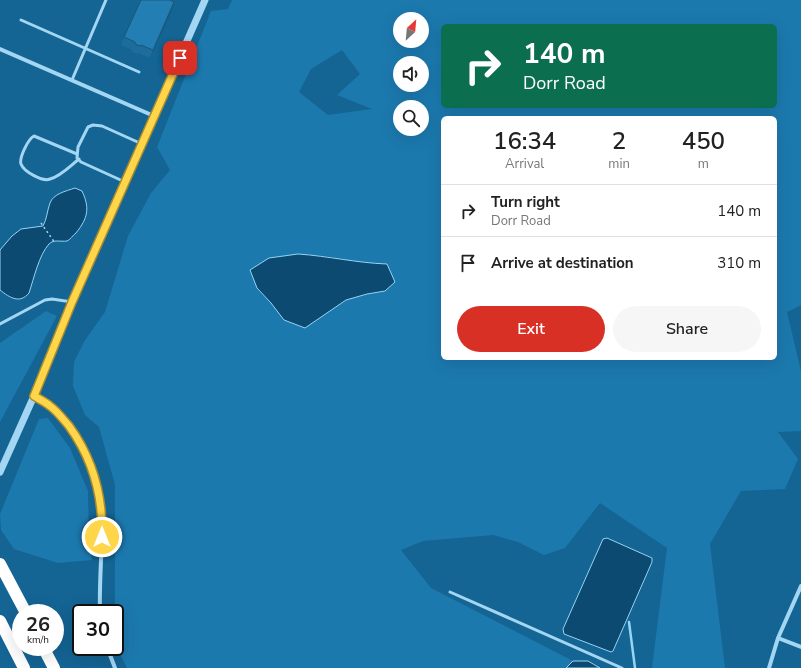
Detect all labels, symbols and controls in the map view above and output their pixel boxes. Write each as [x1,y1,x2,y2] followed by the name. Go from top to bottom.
[393,12,429,48] north arrow
[393,12,429,136] map controls
[523,35,606,73] text: 140 m
[457,40,509,92] icon: right
[163,41,197,75] pin
[169,47,191,69] icon: arrive
[393,56,429,92] button: sound
[523,71,606,95] text: Dorr Road
[393,100,429,136] button: search
[493,125,556,157] text: 16:34
[612,125,626,157] text: 2
[682,125,725,157] text: 450
[505,155,544,173] text: Arrival
[608,155,630,173] text: min
[698,155,709,173] text: m
[491,192,560,212] text: Turn right
[457,200,479,222] icon: right
[717,201,761,221] text: 140 m
[491,212,551,230] text: Dorr Road
[457,252,479,274] icon: arrive
[491,253,634,273] text: Arrive at destination
[717,253,761,273] text: 310 m
[457,306,605,352] button: Exit
[613,306,761,352] button: Share
[81,516,123,558] position arrow
[72,604,124,656] speed limit sign: 30
[26,611,50,638] text: 26
[27,633,49,647] text: km/h

